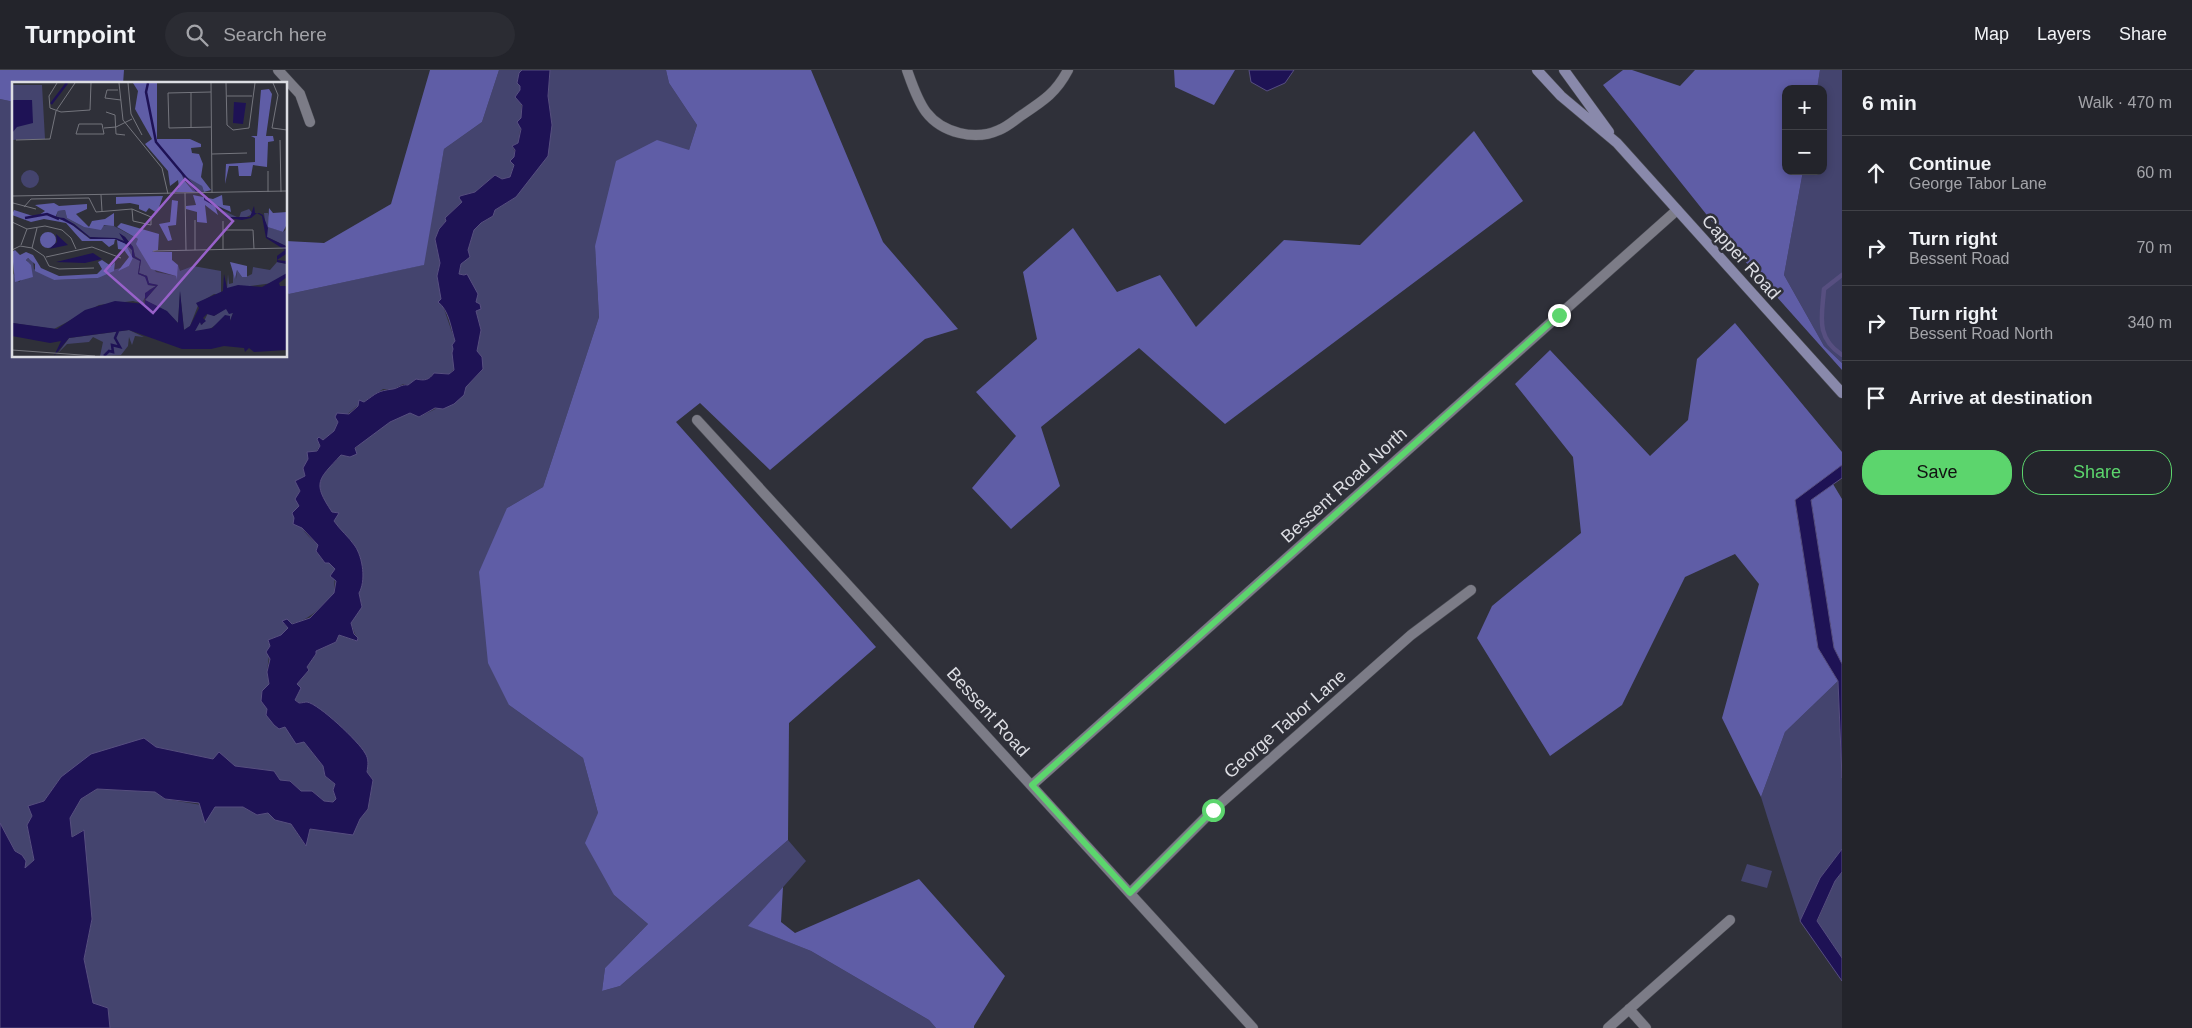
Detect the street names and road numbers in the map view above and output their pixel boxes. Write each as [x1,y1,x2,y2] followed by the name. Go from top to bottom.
[1698,211,1784,303] street label: Capper Road
[1277,423,1411,547] street label: Bessent Road North
[943,663,1033,761] street label: Bessent Road
[1220,666,1350,782] street label: George Tabor Lane

